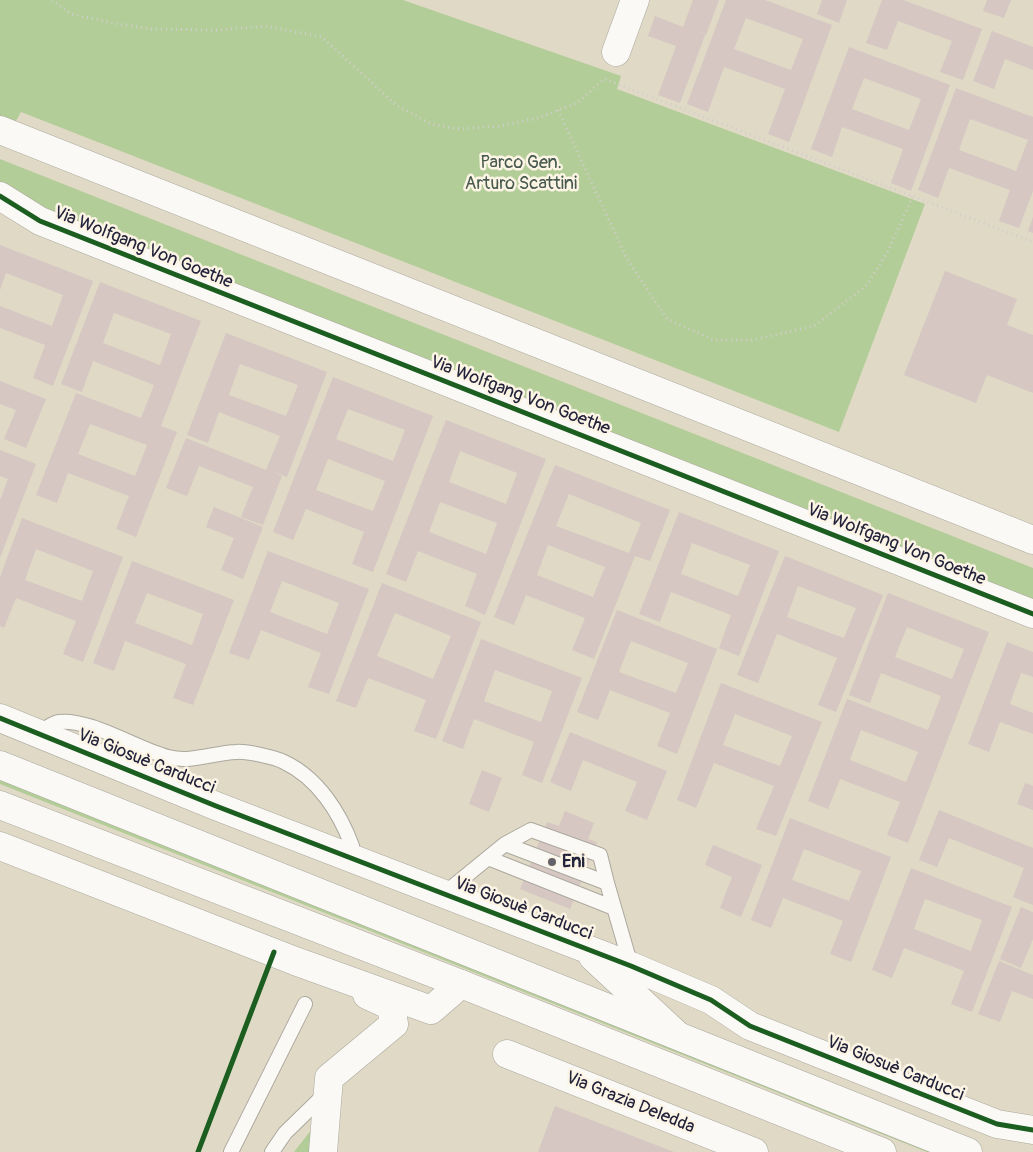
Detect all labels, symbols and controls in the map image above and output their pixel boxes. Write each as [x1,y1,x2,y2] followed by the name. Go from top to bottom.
[465,152,577,194] park label: Parco Gen. Arturo Scattini
[50,202,236,294] street label: Via Wolfgang Von Goethe
[427,352,613,440] street label: Via Wolfgang Von Goethe
[803,499,989,591] street label: Via Wolfgang Von Goethe
[74,725,218,799] street label: Via Giosuè Carducci
[562,851,585,873] place label: Eni
[546,856,558,868] marker: Eni
[451,873,595,945] street label: Via Giosuè Carducci
[823,1032,967,1106] street label: Via Giosuè Carducci
[562,1067,698,1139] street label: Via Grazia Deledda

